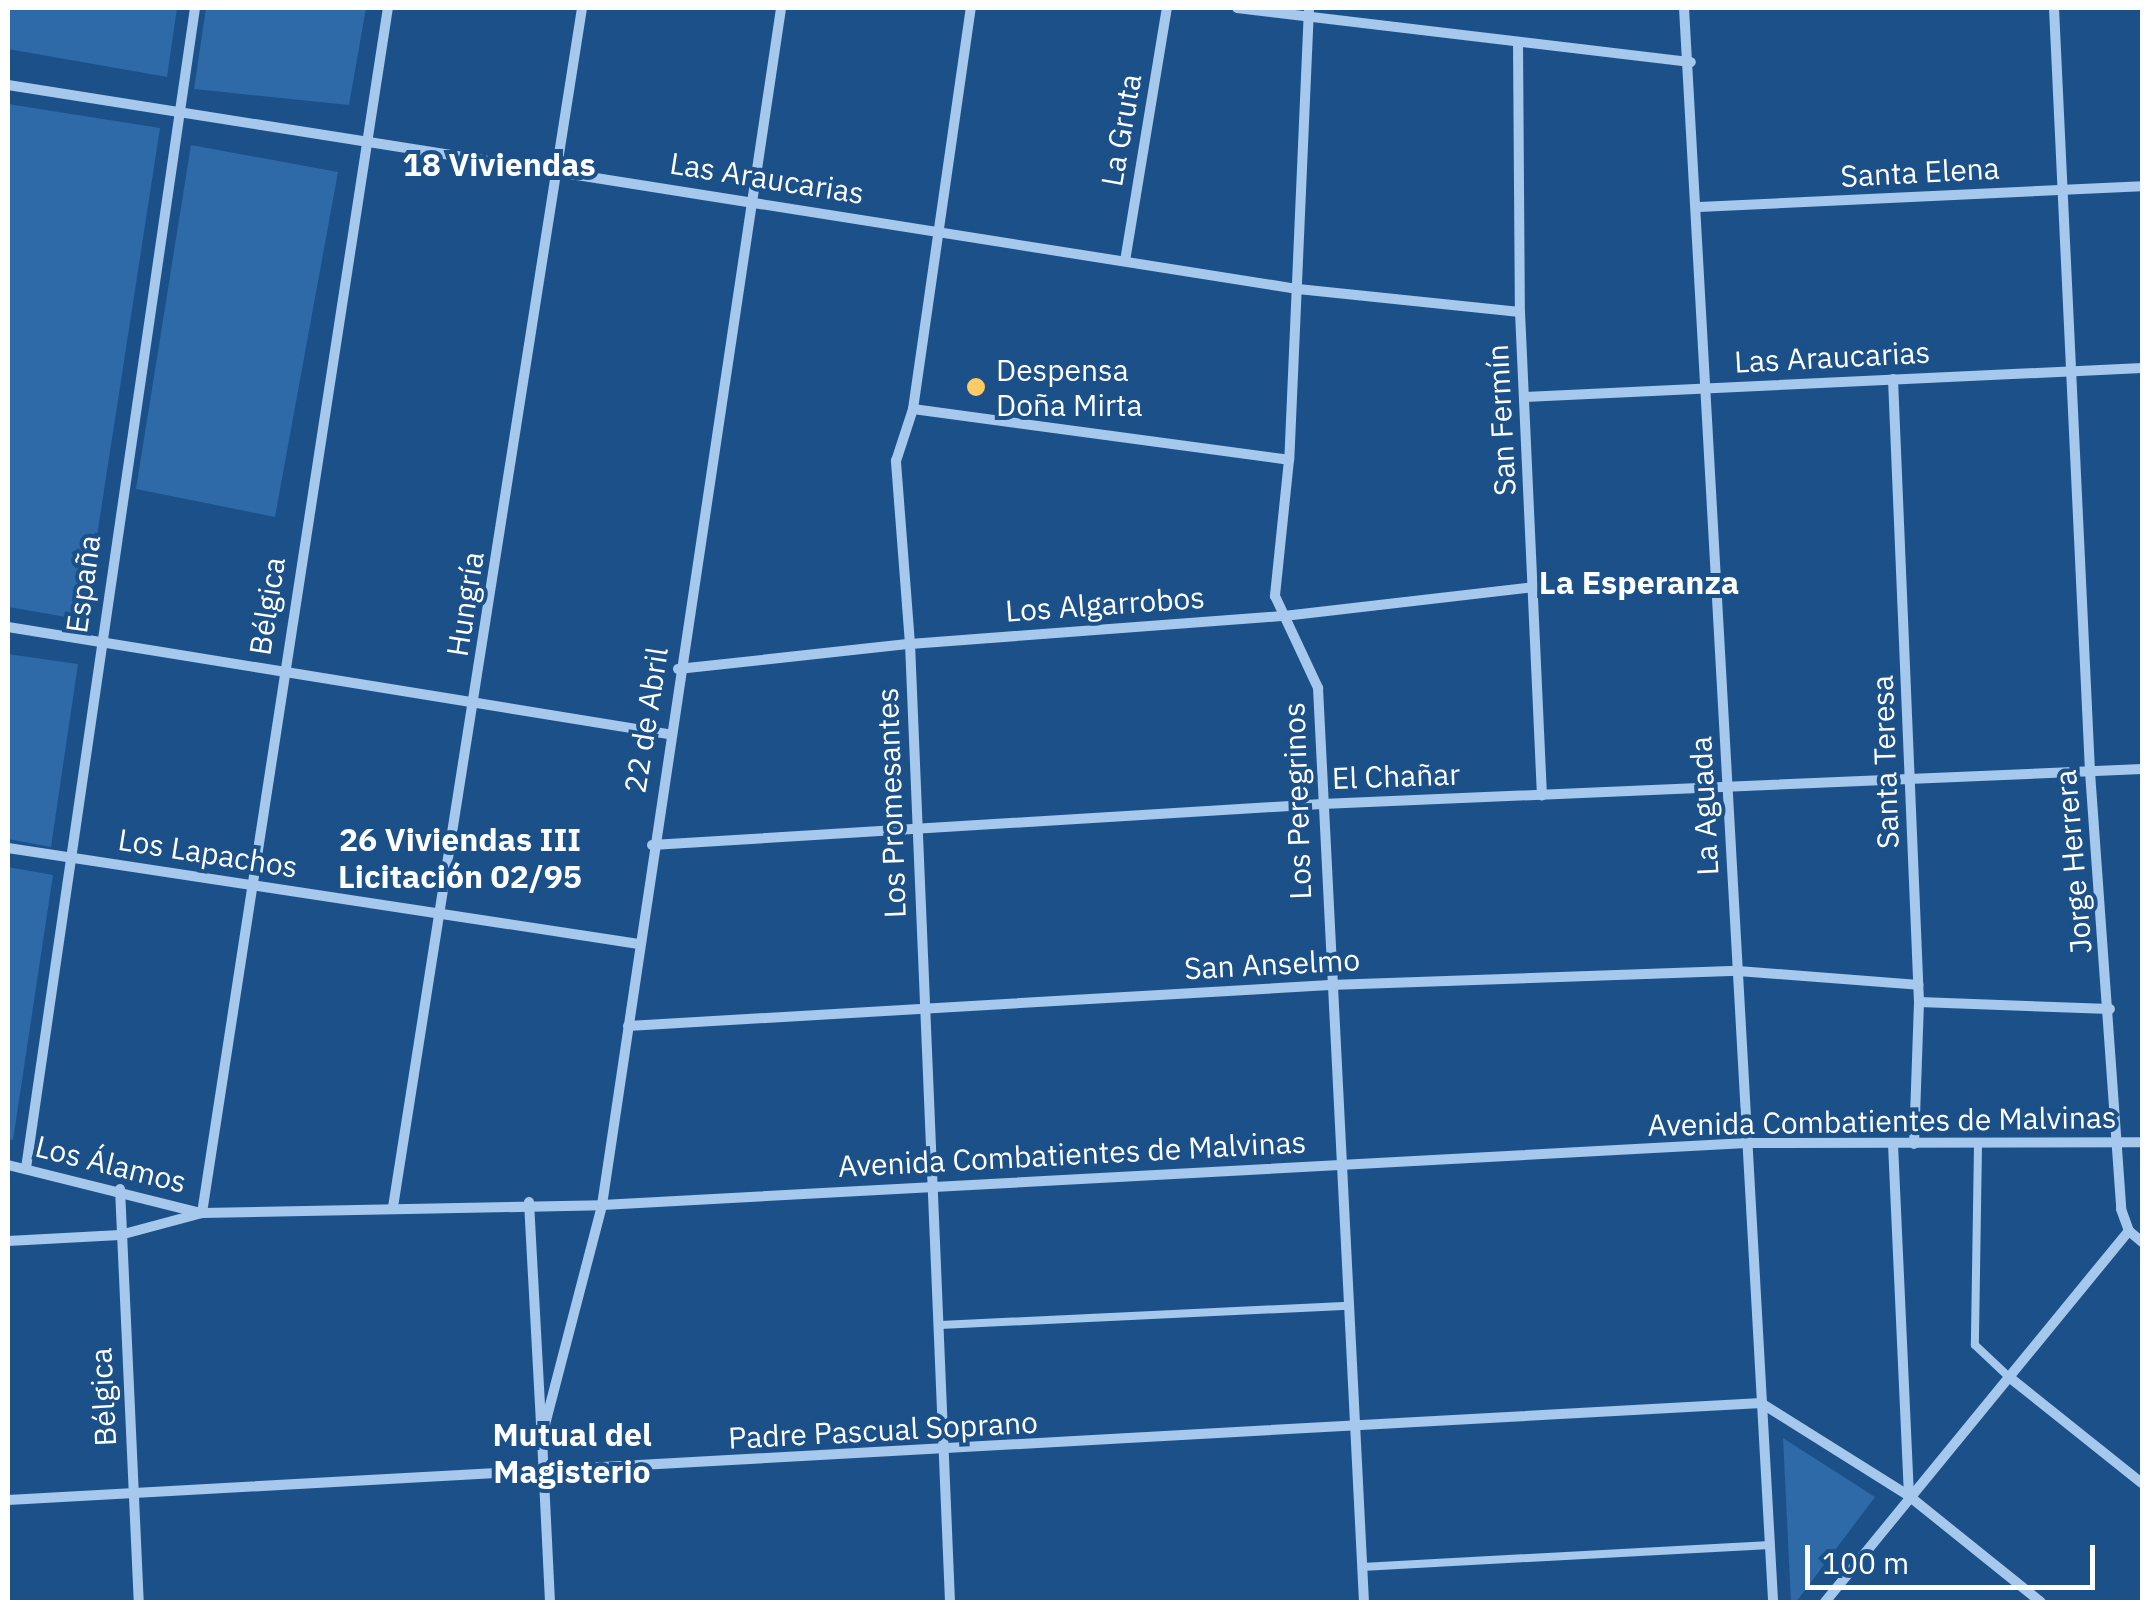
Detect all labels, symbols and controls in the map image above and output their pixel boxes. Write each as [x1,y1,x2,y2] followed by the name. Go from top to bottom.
[1093,71,1149,189] street label: La Gruta
[402,145,596,183] district label: 18 Viviendas
[667,145,867,211] street label: Las Araucarias
[1840,150,2000,194] street label: Santa Elena
[1733,334,1931,380] street label: Las Araucarias
[1479,343,1523,497] street label: San Fermín
[996,352,1143,422] place label: Despensa Doña Mirta
[965,376,987,398] marker: Despensa Doña Mirta
[58,533,108,635] street label: España
[439,549,491,659] street label: Hungría
[242,554,292,658] street label: Bélgica
[1539,563,1739,601] district label: La Esperanza
[1004,579,1206,629] street label: Los Algarrobos
[617,644,675,796] street label: 22 de Abril
[1864,675,1906,849] street label: Santa Teresa
[869,687,913,919] street label: Los Promesantes
[1276,702,1318,900] street label: Los Peregrinos
[1682,735,1726,877] street label: La Aguada
[1331,756,1461,796] street label: El Chañar
[2047,769,2099,955] street label: Jorge Herrera
[116,821,300,885] street label: Los Lapachos
[338,821,582,896] district label: 26 Viviendas III Licitación 02/95
[1183,941,1361,987] street label: San Anselmo
[1647,1099,2117,1143] street label: Avenida Combatientes de Malvinas
[837,1124,1307,1184] street label: Avenida Combatientes de Malvinas
[32,1128,190,1200] street label: Los Álamos
[82,1347,124,1447] street label: Bélgica
[727,1404,1039,1456] street label: Padre Pascual Soprano
[492,1416,652,1491] district label: Mutual del Magisterio
[1810,1525,2100,1587] scale bar
[1822,1543,1909,1582] text: 100 m

